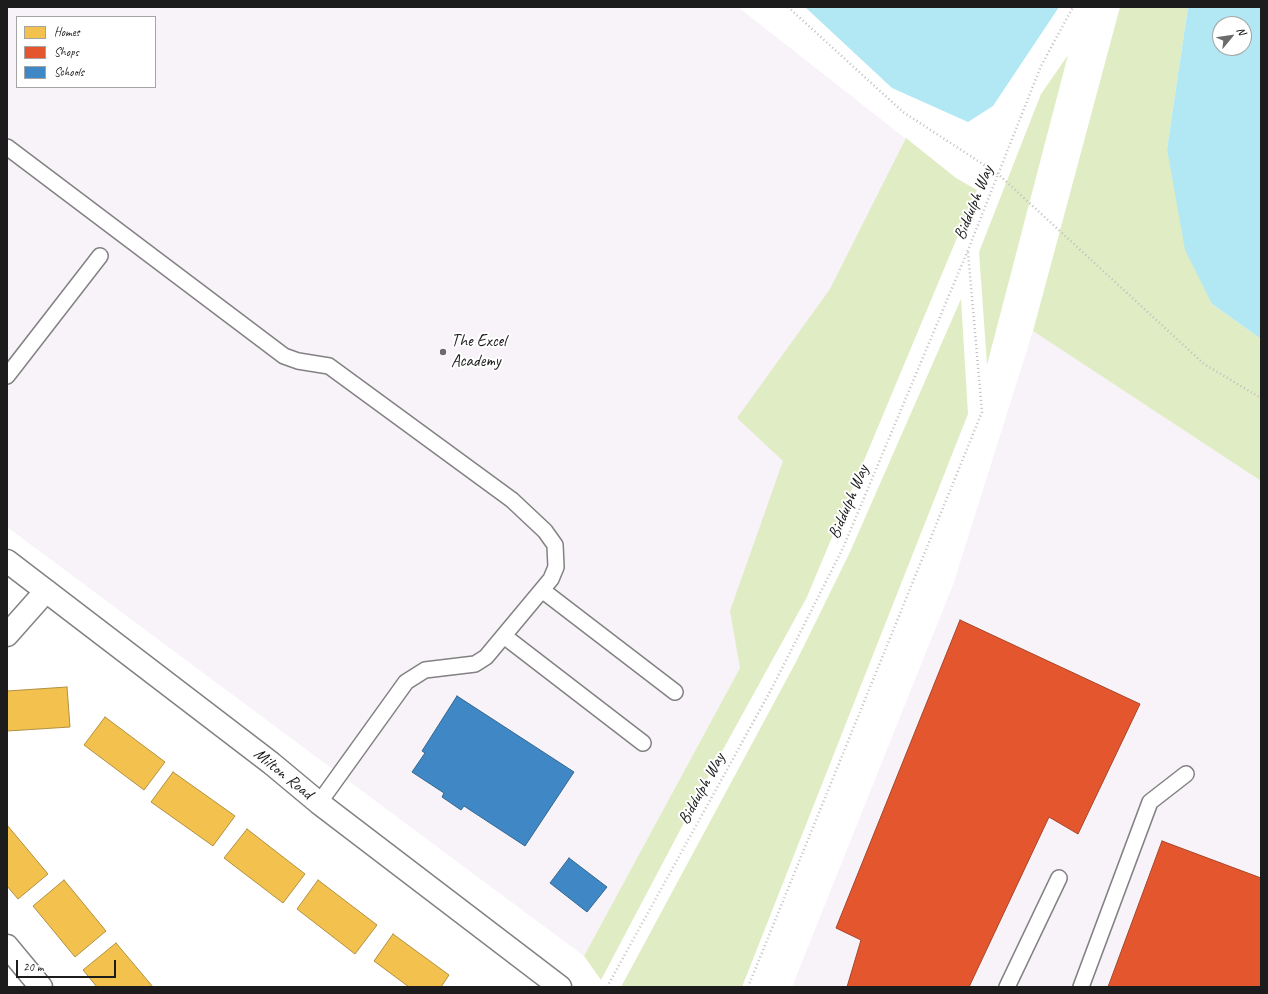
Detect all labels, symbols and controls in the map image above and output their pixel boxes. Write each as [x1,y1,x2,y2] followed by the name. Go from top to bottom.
[16,16,156,88] legend
[1212,16,1252,56] north arrow
[54,24,80,40] text: Homes
[1234,24,1249,37] text: N
[54,44,79,60] text: Shops
[54,64,84,80] text: Schools
[950,163,998,243] street label: Biddulph Way
[451,332,506,372] place label: The Excel Academy
[438,347,448,357] marker: The Excel Academy
[824,462,874,542] street label: Biddulph Way
[249,744,317,804] street label: Milton Road
[674,750,730,828] street label: Biddulph Way
[18,952,118,978] scale bar
[23,959,43,975] text: 20 m

